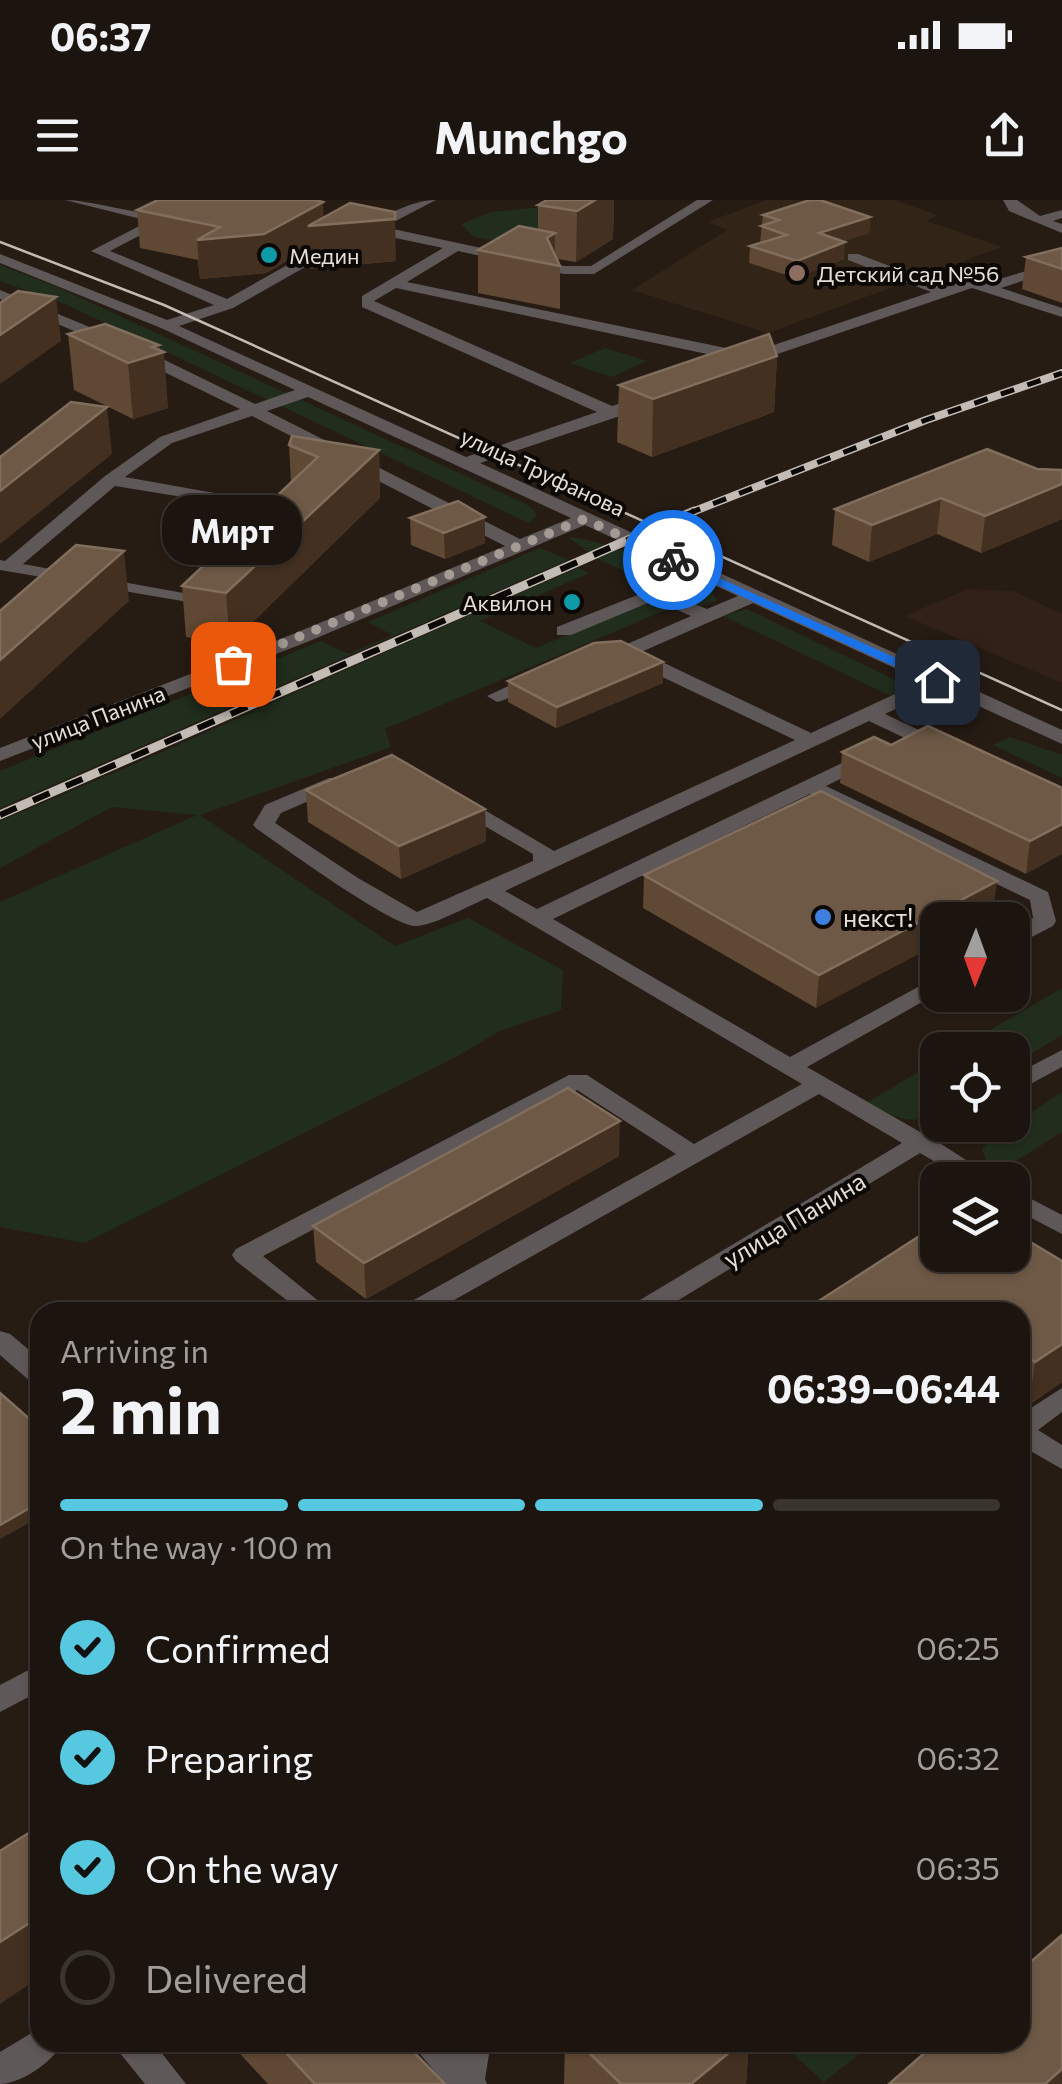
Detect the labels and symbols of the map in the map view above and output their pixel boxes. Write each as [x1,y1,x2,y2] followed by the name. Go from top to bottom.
[289,242,360,269] place label: Медин
[258,244,280,266] marker: Медин
[817,260,999,287] place label: Детский сад №56
[786,262,808,284] marker: Детский сад №56
[457,422,629,522] street label: улица Труфанова
[163,494,303,564] callout: Мирт
[623,510,723,610] courier
[462,589,552,616] place label: Аквилон
[561,591,583,613] marker: Аквилон
[191,622,276,707] pin
[895,640,980,725] pin
[27,679,169,755] street label: улица Панина
[843,902,913,932] place label: некст!
[920,902,1030,1012] north arrow
[812,906,834,928] marker: некст!
[717,1165,871,1273] street label: улица Панина

